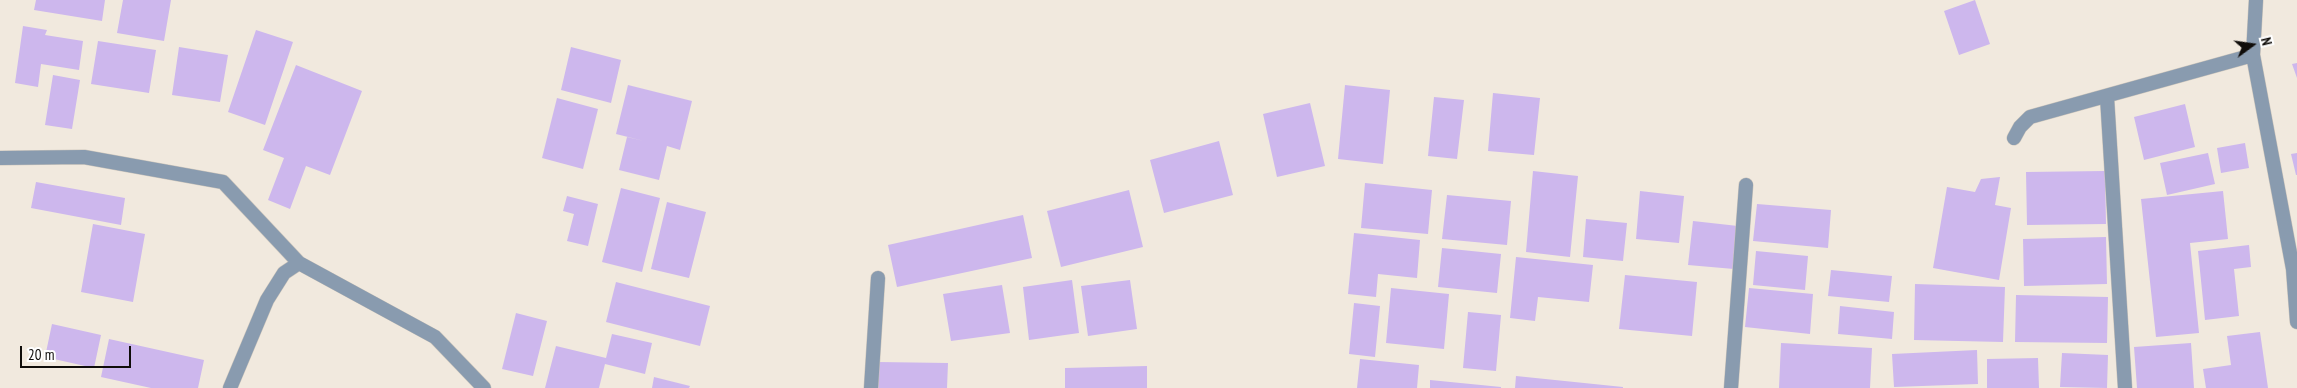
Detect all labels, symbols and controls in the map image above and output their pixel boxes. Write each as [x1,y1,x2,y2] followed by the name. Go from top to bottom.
[2227,20,2277,70] north arrow
[2257,36,2276,47] text: N
[22,336,134,368] scale bar
[28,345,54,364] text: 20 m

